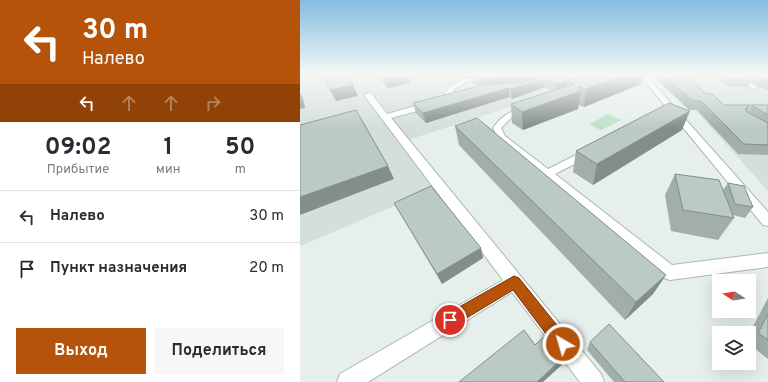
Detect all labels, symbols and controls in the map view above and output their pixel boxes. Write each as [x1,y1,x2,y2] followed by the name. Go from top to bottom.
[82,13,148,49] text: 30 m
[16,16,68,68] icon: left
[82,48,145,71] text: Налево
[76,92,98,114] icon: left
[118,92,140,114] icon: ahead
[160,92,182,114] icon: ahead
[202,92,224,114] icon: right
[45,133,111,163] text: 09:02
[163,133,173,163] text: 1
[225,133,255,163] text: 50
[47,162,109,178] text: Прибытие
[156,162,180,178] text: мин
[235,162,246,178] text: m
[16,206,38,228] icon: left
[50,207,105,226] text: Налево
[249,207,284,226] text: 30 m
[16,258,38,280] icon: arrive
[50,259,187,278] text: Пункт назначения
[249,259,284,278] text: 20 m
[712,274,756,318] north arrow
[712,274,756,370] map controls
[433,303,467,337] pin
[439,309,461,331] icon: arrive
[542,323,584,365] position arrow
[712,326,756,370] button: layers
[16,328,146,374] button: Выход
[154,328,284,374] button: Поделиться

